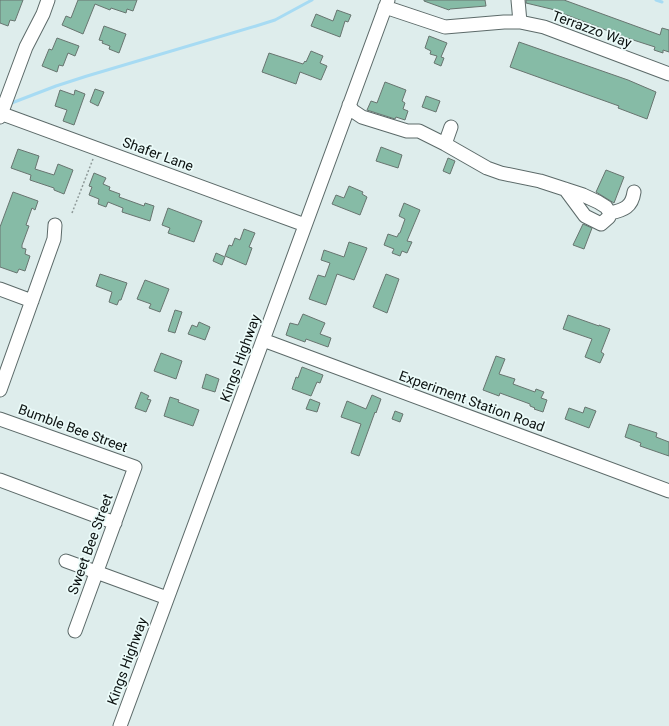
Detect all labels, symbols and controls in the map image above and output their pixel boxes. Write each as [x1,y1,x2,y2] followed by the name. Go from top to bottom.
[550,7,634,51] street label: Terrazzo Way
[120,134,196,174] street label: Shafer Lane
[217,312,263,404] street label: Kings Highway
[397,367,547,435] street label: Experiment Station Road
[16,401,130,455] street label: Bumble Bee Street
[64,491,116,596] street label: Sweet Bee Street
[104,615,150,707] street label: Kings Highway

